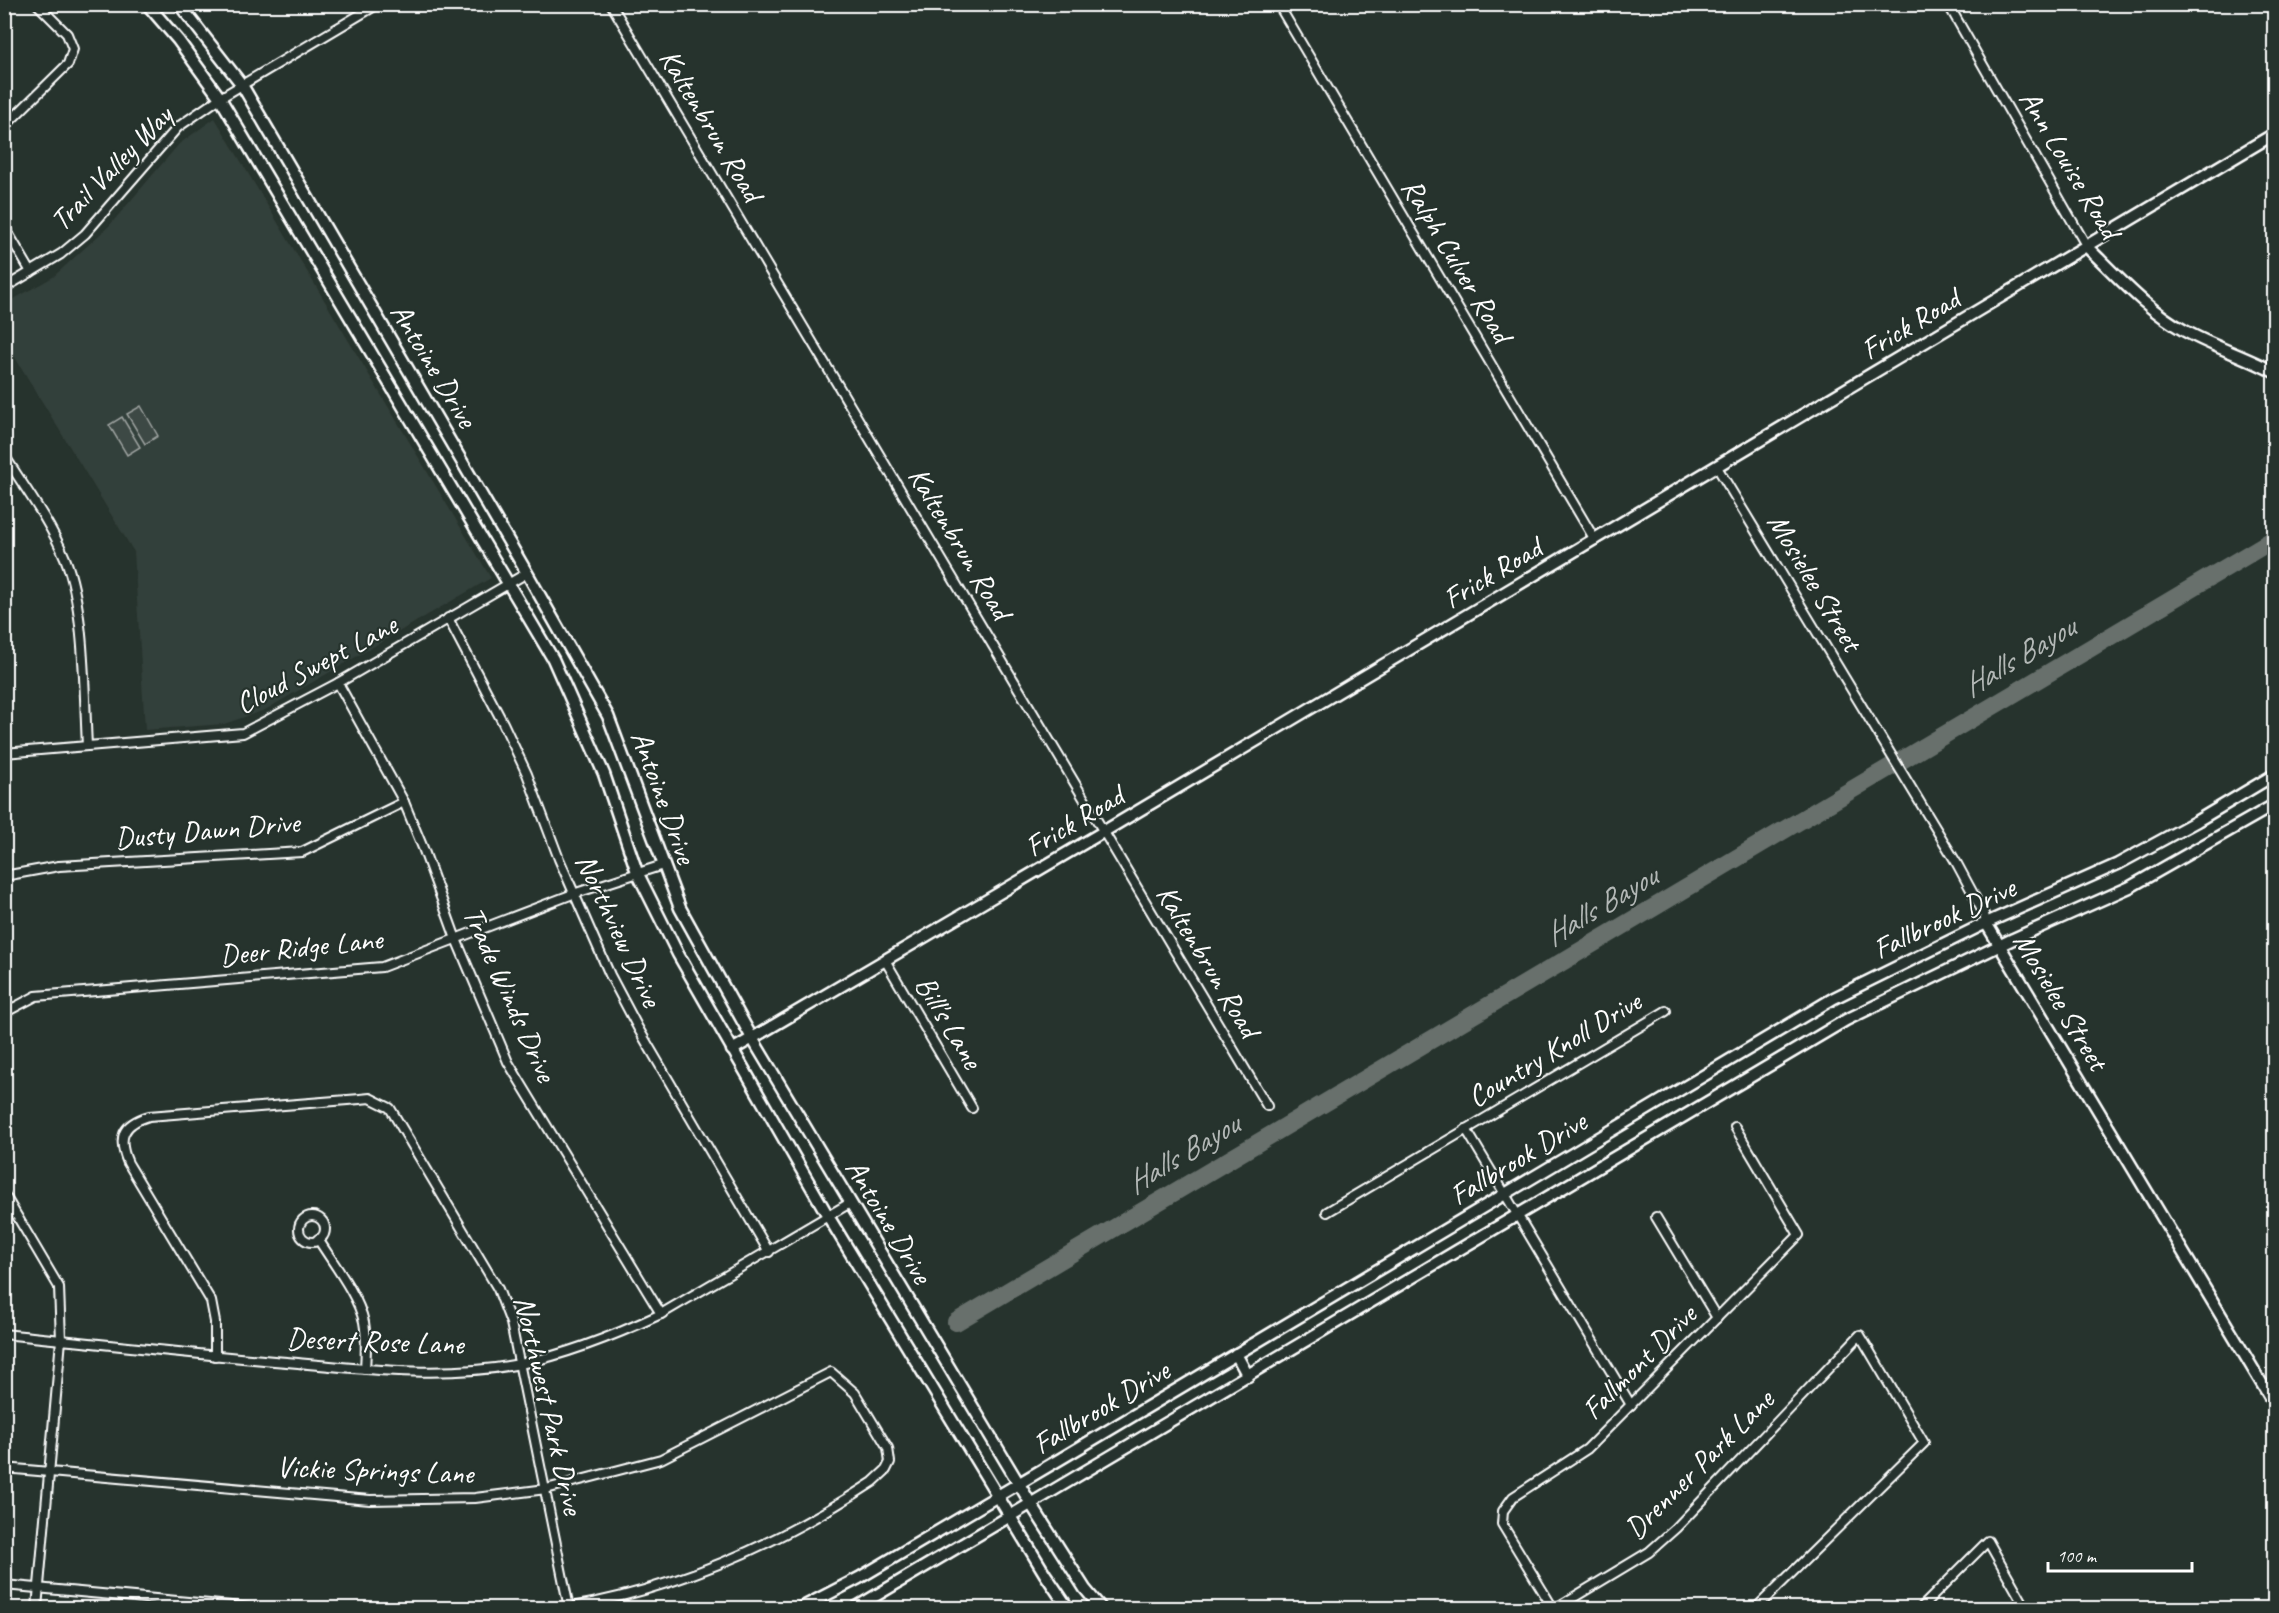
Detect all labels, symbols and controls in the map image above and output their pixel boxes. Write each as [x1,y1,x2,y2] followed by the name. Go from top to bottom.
[651,42,773,212] street label: Kaltenbrun Road
[2011,83,2131,249] street label: Ann Louise Road
[42,95,182,239] street label: Trail Valley Way
[1393,171,1523,353] street label: Ralph Culver Road
[1854,278,1970,368] street label: Frick Road
[382,296,487,436] street label: Antoine Drive
[900,460,1022,630] street label: Kaltenbrun Road
[1759,506,1873,661] street label: Mosielee Street
[1436,527,1552,617] street label: Frick Road
[229,604,405,722] street label: Cloud Swept Lane
[1954,604,2087,706] water label: Halls Bayou
[622,725,706,871] street label: Antoine Drive
[1018,775,1134,865] street label: Frick Road
[113,803,303,857] street label: Dusty Dawn Drive
[567,847,672,1015] street label: Northview Drive
[1536,853,1669,955] water label: Halls Bayou
[1867,868,2023,968] street label: Fallbrook Drive
[1148,878,1270,1048] street label: Kaltenbrun Road
[454,901,566,1089] street label: Trade Winds Drive
[218,919,386,974] street label: Deer Ridge Lane
[2005,925,2119,1080] street label: Mosielee Street
[906,969,993,1077] street label: Bill's Lane
[1460,981,1650,1116] street label: Country Knoll Drive
[1118,1101,1251,1203] water label: Halls Bayou
[1443,1101,1595,1214] street label: Fallbrook Drive
[837,1152,942,1292] street label: Antoine Drive
[505,1292,593,1520] street label: Northwest Park Drive
[1573,1295,1706,1428] street label: Fallmont Drive
[286,1319,466,1363] street label: Desert Rose Lane
[1026,1350,1178,1463] street label: Fallbrook Drive
[1616,1380,1783,1547] street label: Drenner Park Lane
[276,1448,476,1492] street label: Vickie Springs Lane
[2048,1535,2192,1573] scale bar
[2057,1545,2098,1567] text: 100 m

